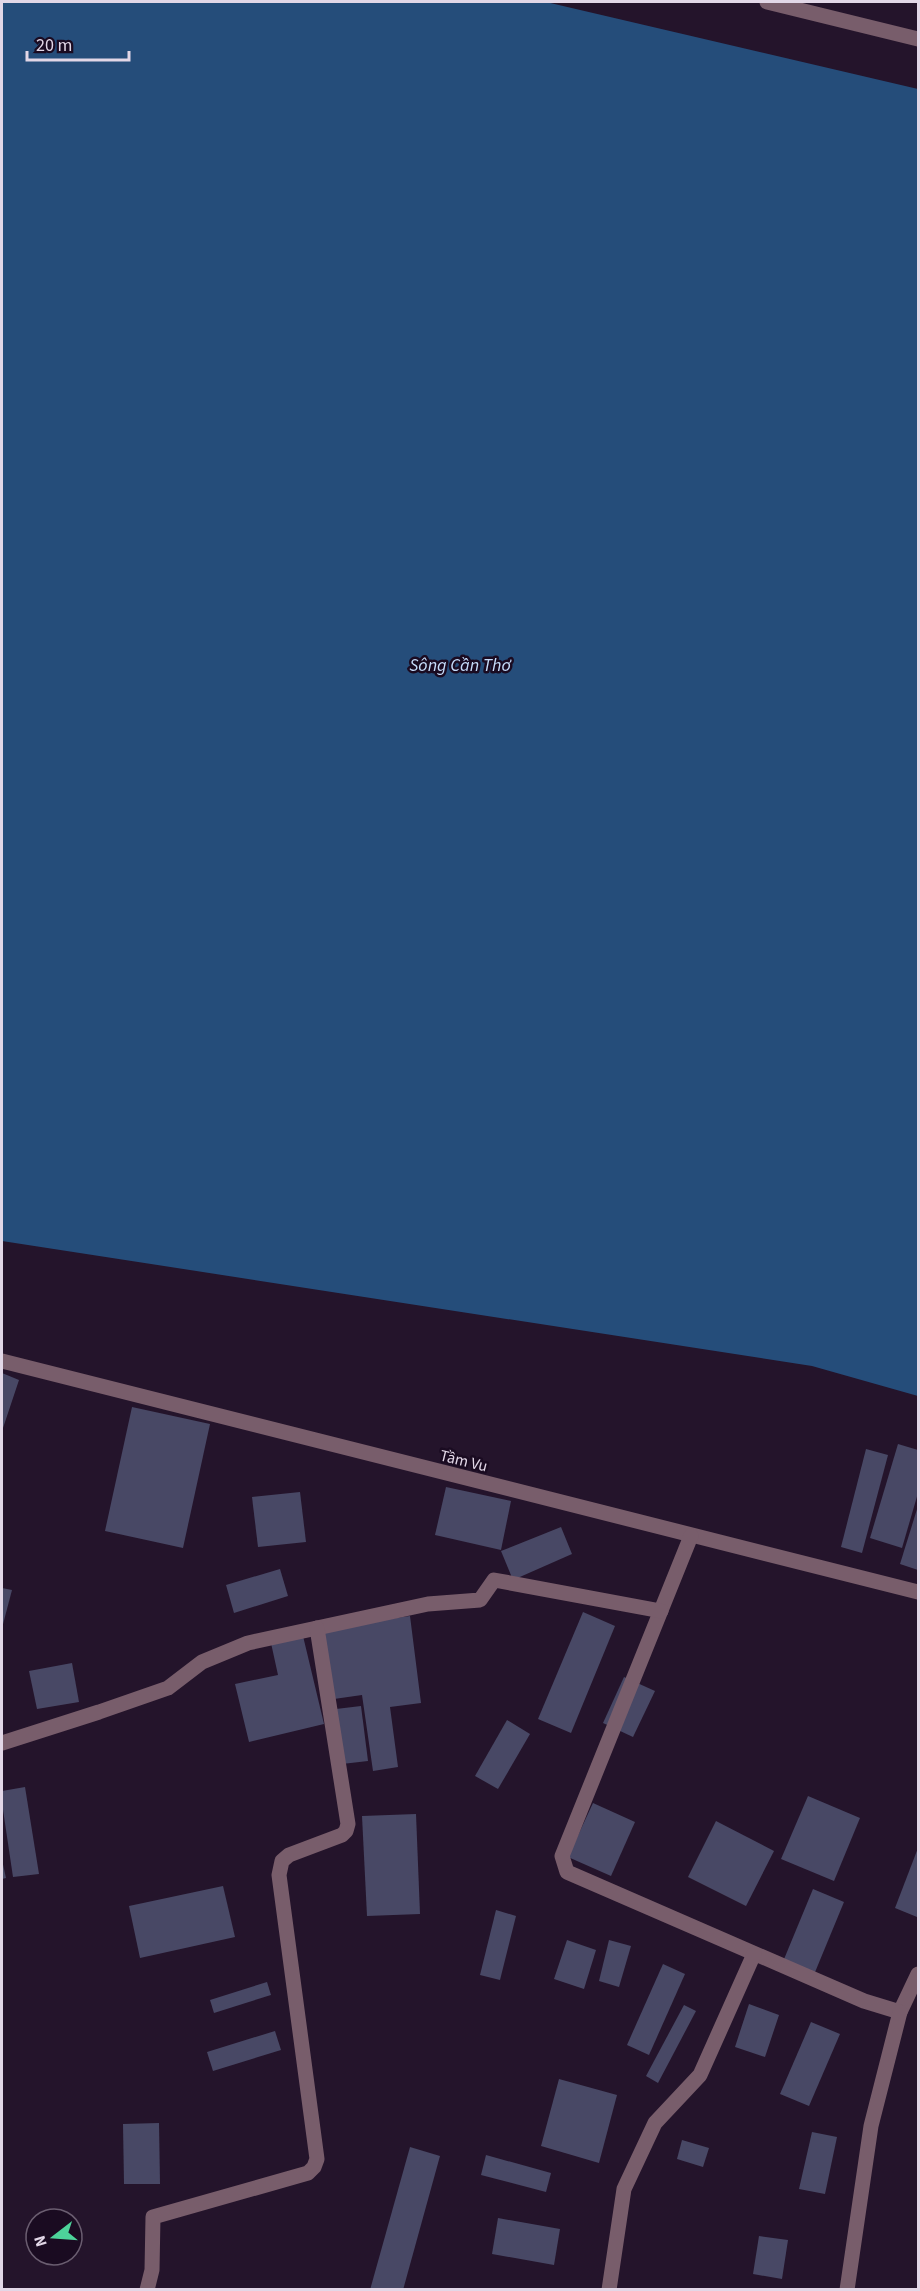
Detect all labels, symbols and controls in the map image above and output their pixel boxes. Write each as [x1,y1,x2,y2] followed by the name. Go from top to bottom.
[27,24,129,62] scale bar
[36,33,72,58] text: 20 m
[409,653,511,678] water label: Sông Cần Thơ
[438,1444,490,1477] street label: Tầm Vu
[24,2207,84,2267] north arrow
[29,2233,53,2249] text: N

